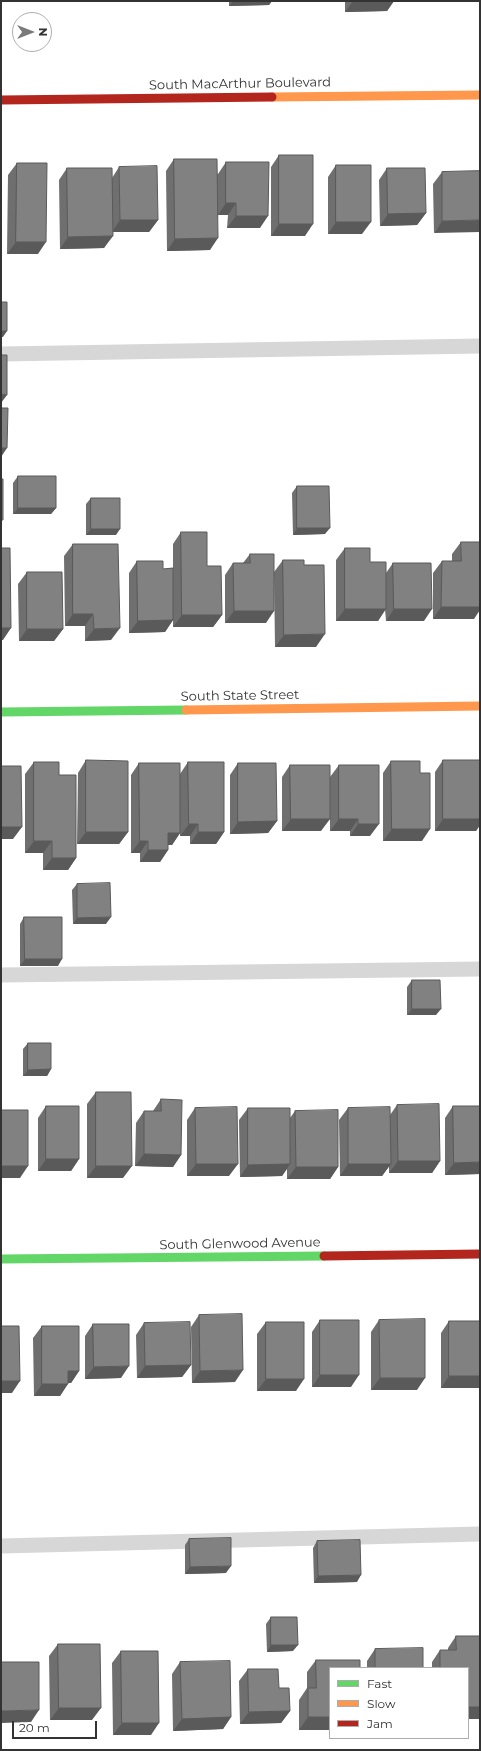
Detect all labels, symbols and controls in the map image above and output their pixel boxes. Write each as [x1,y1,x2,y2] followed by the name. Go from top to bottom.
[12,12,52,52] north arrow
[36,28,50,36] text: N
[149,75,331,93] street label: South MacArthur Boulevard
[181,687,299,705] street label: South State Street
[159,1235,321,1253] street label: South Glenwood Avenue
[329,1667,469,1739] legend
[367,1676,392,1691] text: Fast
[367,1696,396,1711] text: Slow
[14,1713,99,1739] scale bar
[367,1716,393,1731] text: Jam
[19,1720,50,1735] text: 20 m

